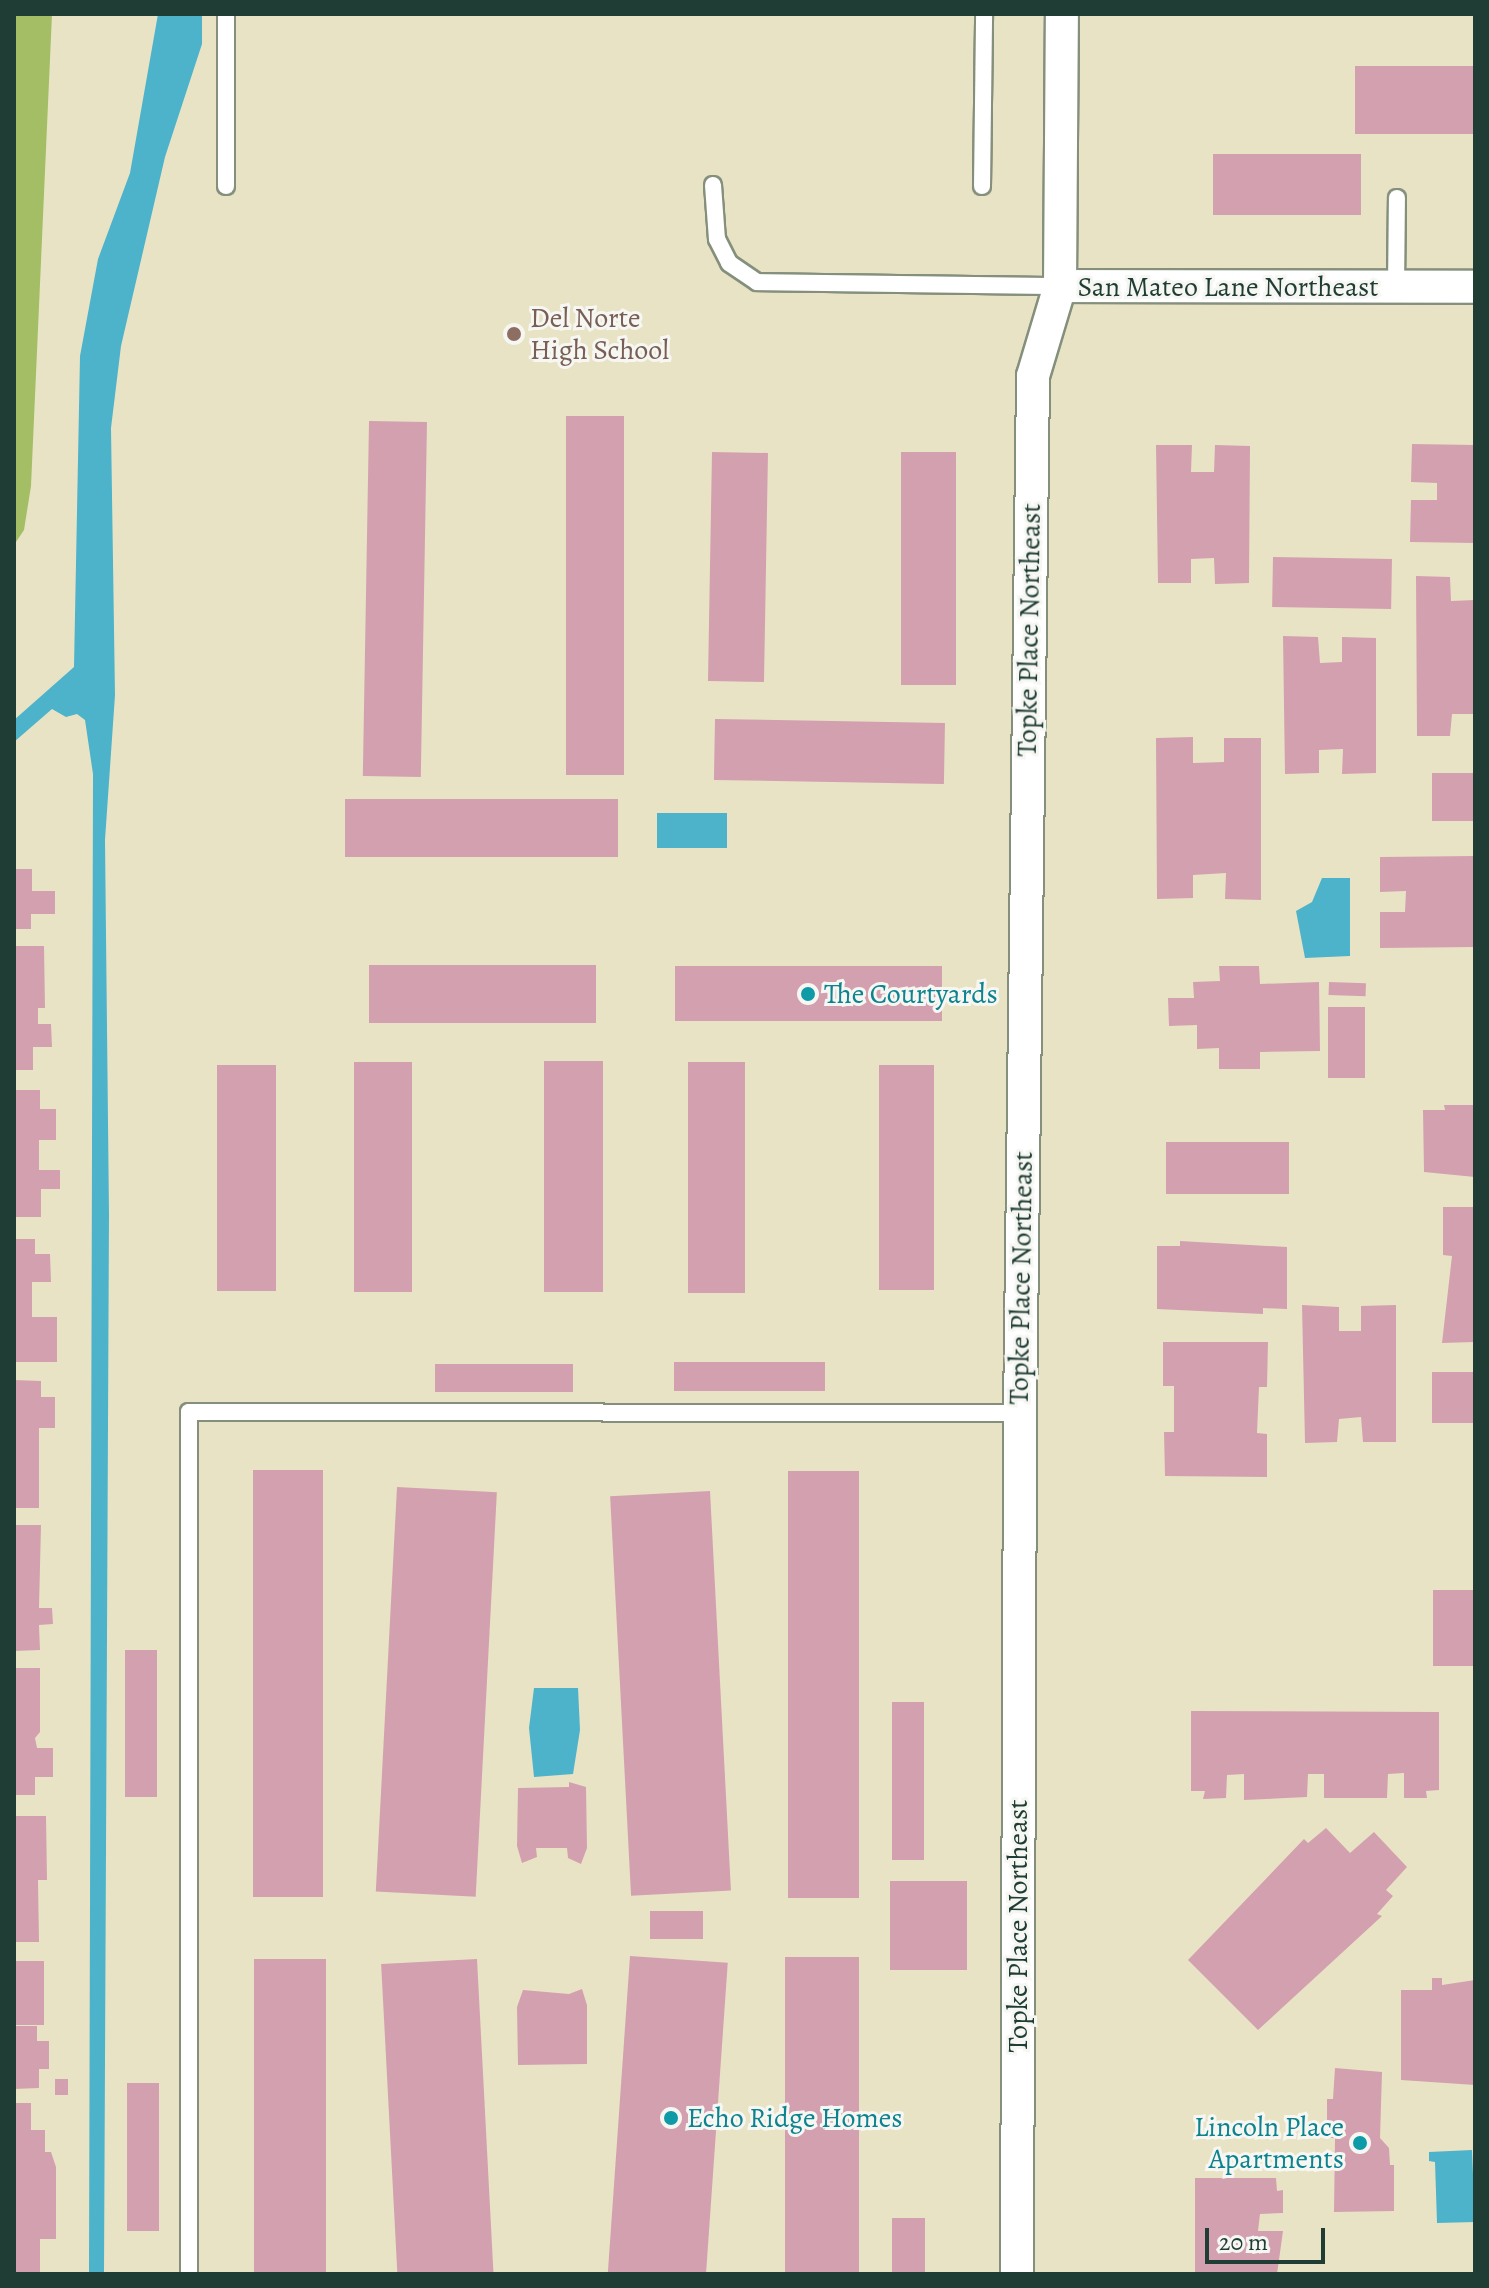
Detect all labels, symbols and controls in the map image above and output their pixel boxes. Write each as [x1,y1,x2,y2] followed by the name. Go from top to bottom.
[1077,270,1379,304] street label: San Mateo Lane Northeast
[530,301,669,367] place label: Del Norte High School
[505,325,523,343] marker: Del Norte High School
[1010,503,1048,757] street label: Topke Place Northeast
[824,977,998,1011] place label: The Courtyards
[799,985,817,1003] marker: The Courtyards
[1002,1151,1040,1405] street label: Topke Place Northeast
[1001,1799,1035,2053] street label: Topke Place Northeast
[687,2101,903,2135] place label: Echo Ridge Homes
[662,2109,680,2127] marker: Echo Ridge Homes
[1194,2110,1344,2176] place label: Lincoln Place Apartments
[1351,2134,1369,2152] marker: Lincoln Place Apartments
[1209,2212,1329,2262] scale bar
[1219,2226,1268,2258] text: 20 m

